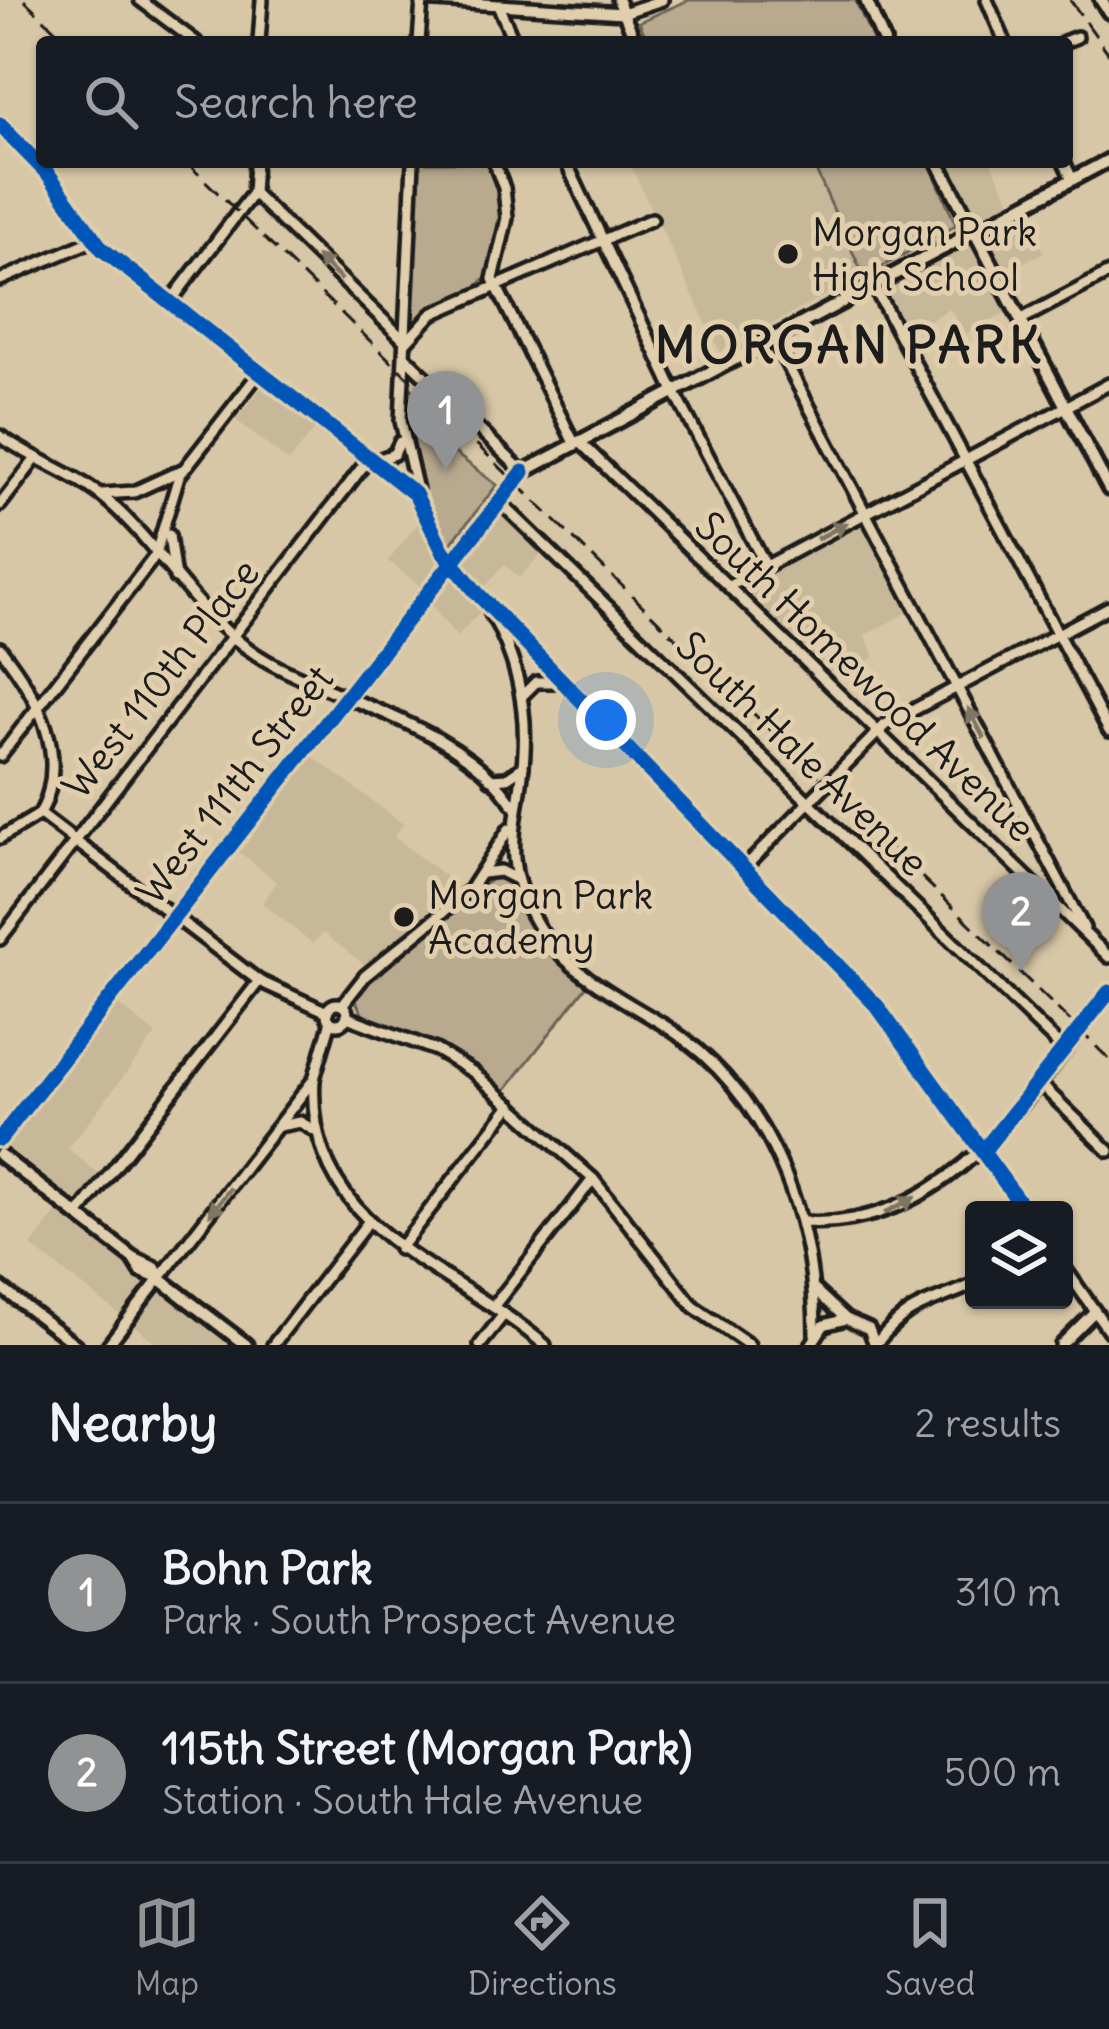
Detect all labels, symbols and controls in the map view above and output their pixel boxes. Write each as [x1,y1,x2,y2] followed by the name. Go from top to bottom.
[36,36,1073,168] search box
[78,69,144,135] icon: search
[174,74,418,130] text: Search here
[812,208,1037,302] place label: Morgan Park High School
[775,241,801,267] marker: Morgan Park High School
[315,254,344,282] one-way arrow
[655,313,1043,377] district label: MORGAN PARK
[407,371,485,470] pin: 1
[685,502,1045,852] street label: South Homewood Avenue
[815,521,850,542] one-way arrow
[52,549,270,809] street label: West 110th Place
[666,621,938,887] street label: South Hale Avenue
[126,655,344,915] street label: West 111th Street
[576,690,636,750] your location
[966,706,987,741] one-way arrow
[428,871,653,965] place label: Morgan Park Academy
[982,872,1060,971] pin: 2
[391,904,417,930] marker: Morgan Park Academy
[208,1187,232,1218] one-way arrow
[882,1195,917,1215] one-way arrow
[965,1201,1073,1309] map controls
[965,1201,1073,1309] button: layers
[48,1391,217,1455] text: Nearby
[914,1399,1061,1448] text: 2 results
[162,1540,372,1596] text: Bohn Park
[79,1568,95,1617] text: 1
[955,1568,1061,1617] text: 310 m
[162,1596,676,1645] text: Park · South Prospect Avenue
[162,1720,692,1776] text: 115th Street (Morgan Park)
[76,1748,98,1797] text: 2
[944,1748,1061,1797] text: 500 m
[162,1776,643,1825] text: Station · South Hale Avenue
[134,1890,200,2004] tab: Map
[468,1890,617,2004] tab: Directions
[885,1890,975,2004] tab: Saved

